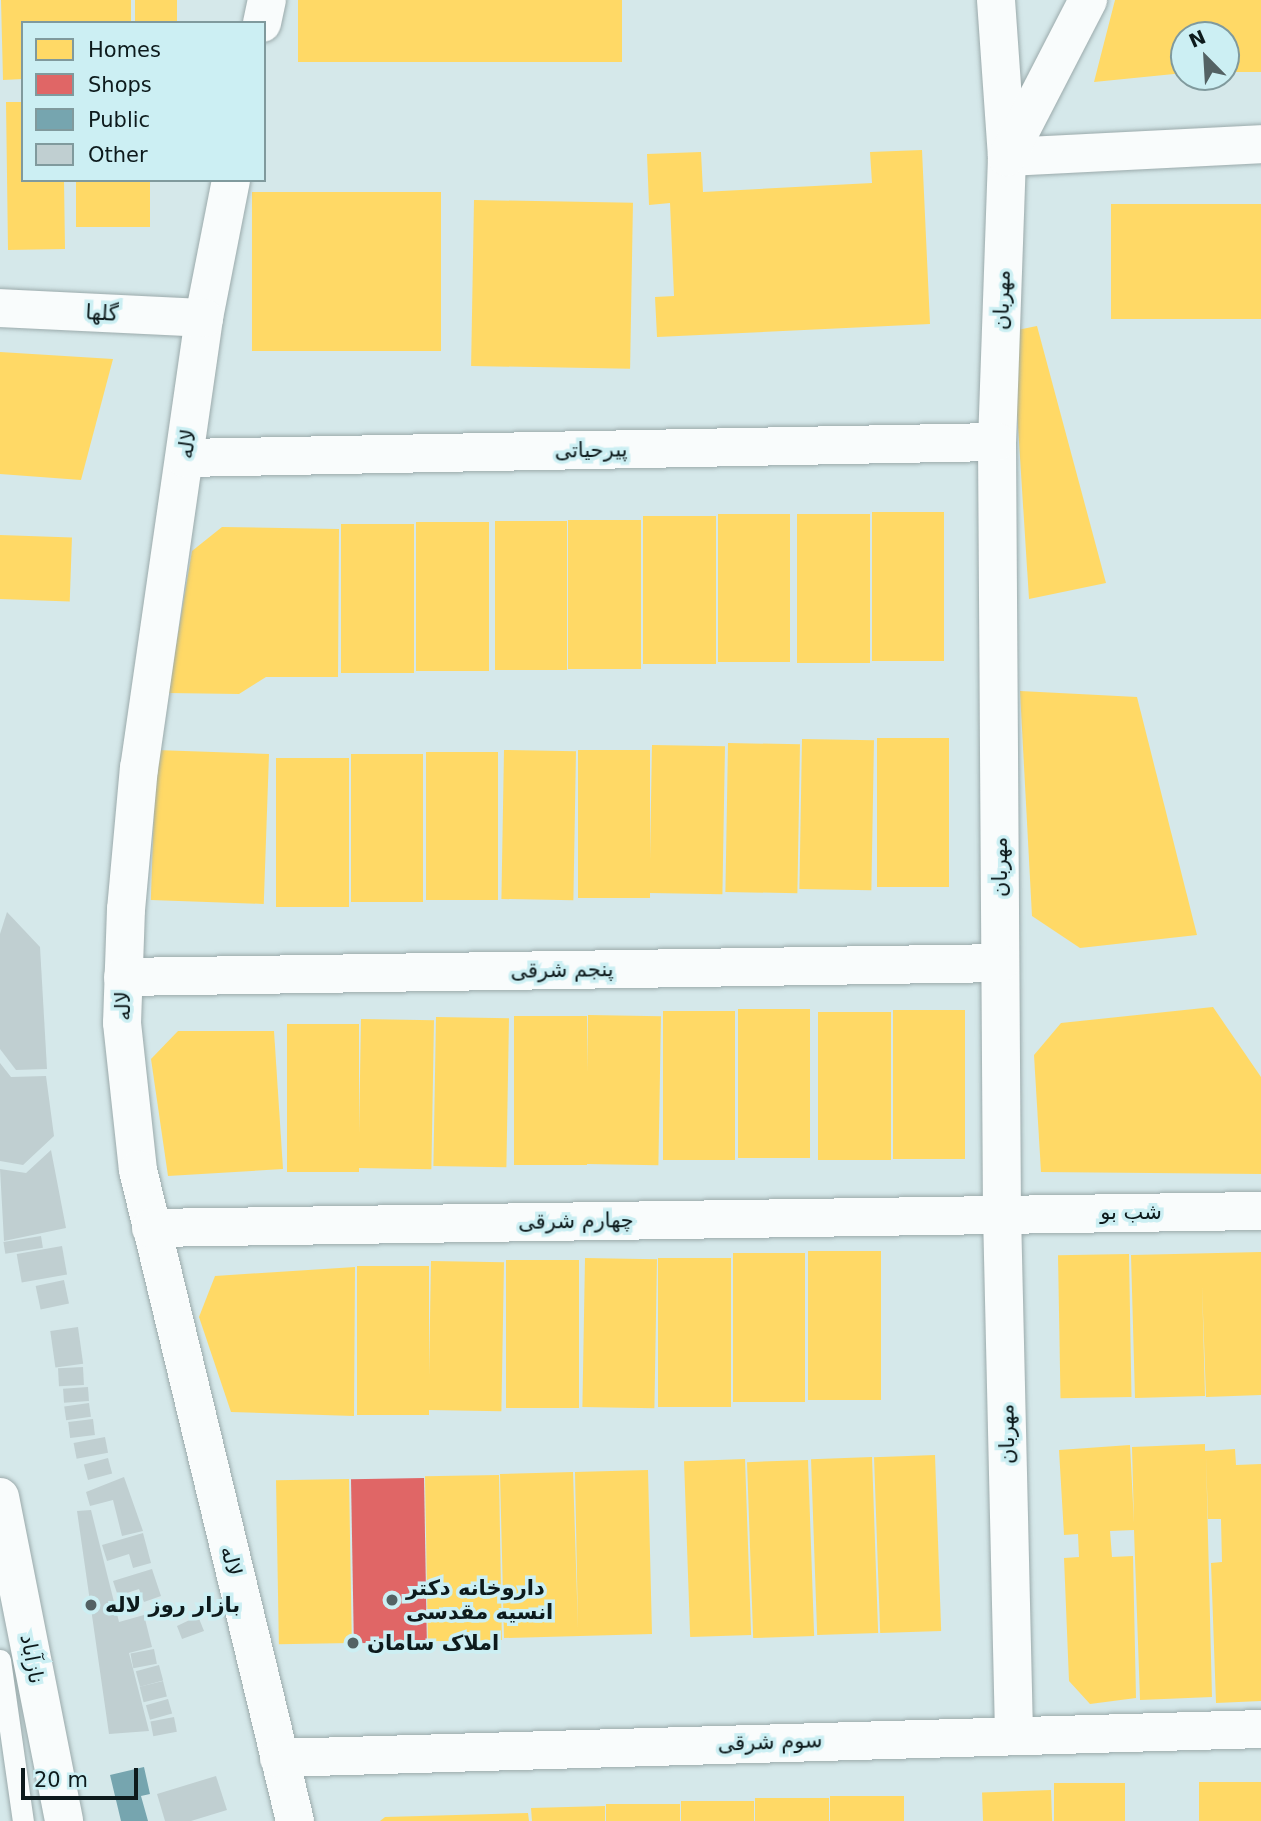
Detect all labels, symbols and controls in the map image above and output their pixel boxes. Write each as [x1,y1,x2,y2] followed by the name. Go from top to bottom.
[21,21,266,182] legend
[1170,21,1240,91] north arrow
[1186,25,1209,52] text: N
[88,38,161,62] text: Homes
[88,73,152,97] text: Shops
[88,108,150,132] text: Public
[88,143,148,167] text: Other
[988,269,1016,331] street label: مهربان
[85,300,119,326] street label: گلها
[172,428,202,460] street label: لاله
[554,437,628,463] street label: پیرحیاتی
[987,837,1013,897] street label: مهربان
[510,957,614,983] street label: پنجم شرقی
[110,991,136,1021] street label: لاله
[1100,1199,1162,1225] street label: شب بو
[518,1207,634,1235] street label: چهارم شرقی
[994,1404,1020,1464] street label: مهربان
[215,1544,247,1578] street label: لاله
[406,1575,553,1625] place label: داروخانه دکتر انسیه مقدسی
[105,1592,240,1618] place label: بازار روز لاله
[384,1592,400,1608] marker: داروخانه دکتر انسیه مقدسی
[83,1597,99,1613] marker: بازار روز لاله
[367,1630,499,1656] place label: املاک سامان
[15,1632,49,1686] street label: نازآباد
[345,1635,361,1651] marker: املاک سامان
[717,1728,823,1756] street label: سوم شرقی
[24,1755,142,1799] scale bar
[34,1768,88,1792] text: 20 m

